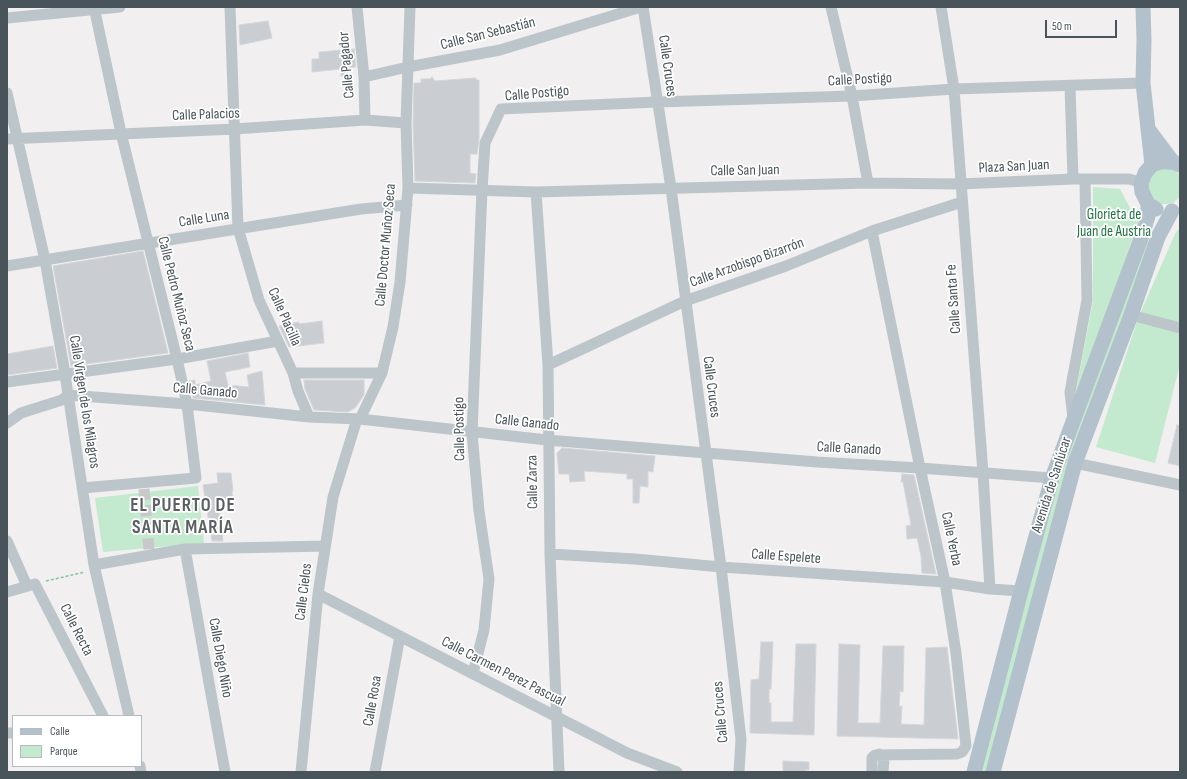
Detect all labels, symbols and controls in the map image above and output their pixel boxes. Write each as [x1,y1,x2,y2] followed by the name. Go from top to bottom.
[1047,12,1119,38] scale bar
[439,14,537,54] street label: Calle San Sebastián
[1052,19,1072,34] text: 50 m
[335,31,359,99] street label: Calle Pagador
[654,34,680,98] street label: Calle Cruces
[827,69,893,91] street label: Calle Postigo
[504,82,570,106] street label: Calle Postigo
[172,105,240,125] street label: Calle Palacios
[978,156,1050,178] street label: Plaza San Juan
[710,161,780,181] street label: Calle San Juan
[372,183,400,307] street label: Calle Doctor Muñoz Seca
[178,206,230,232] street label: Calle Luna
[1077,206,1151,241] park label: Glorieta de Juan de Austria
[688,234,806,292] street label: Calle Arzobispo Bizarrón
[153,235,199,353] street label: Calle Pedro Muñoz Seca
[943,264,965,334] street label: Calle Santa Fe
[263,285,305,349] street label: Calle Placilla
[65,334,103,470] street label: Calle Virgen de los Milagros
[698,355,724,419] street label: Calle Cruces
[172,379,238,403] street label: Calle Ganado
[450,397,470,461] street label: Calle Postigo
[494,411,560,435] street label: Calle Ganado
[1028,435,1076,535] street label: Avenida de Sanlúcar
[816,438,882,460] street label: Calle Ganado
[524,455,542,509] street label: Calle Zarza
[130,495,236,539] district label: EL PUERTO DE SANTA MARÍA
[937,510,965,568] street label: Calle Yerba
[751,546,821,568] street label: Calle Espelete
[292,562,316,622] street label: Calle Cielos
[55,601,97,659] street label: Calle Recta
[204,617,236,699] street label: Calle Diego Niño
[438,633,568,711] street label: Calle Carmen Perez Pascual
[360,674,386,728] street label: Calle Rosa
[709,680,733,744] street label: Calle Cruces
[12,715,142,767] legend
[50,724,70,739] text: Calle
[50,744,78,759] text: Parque

